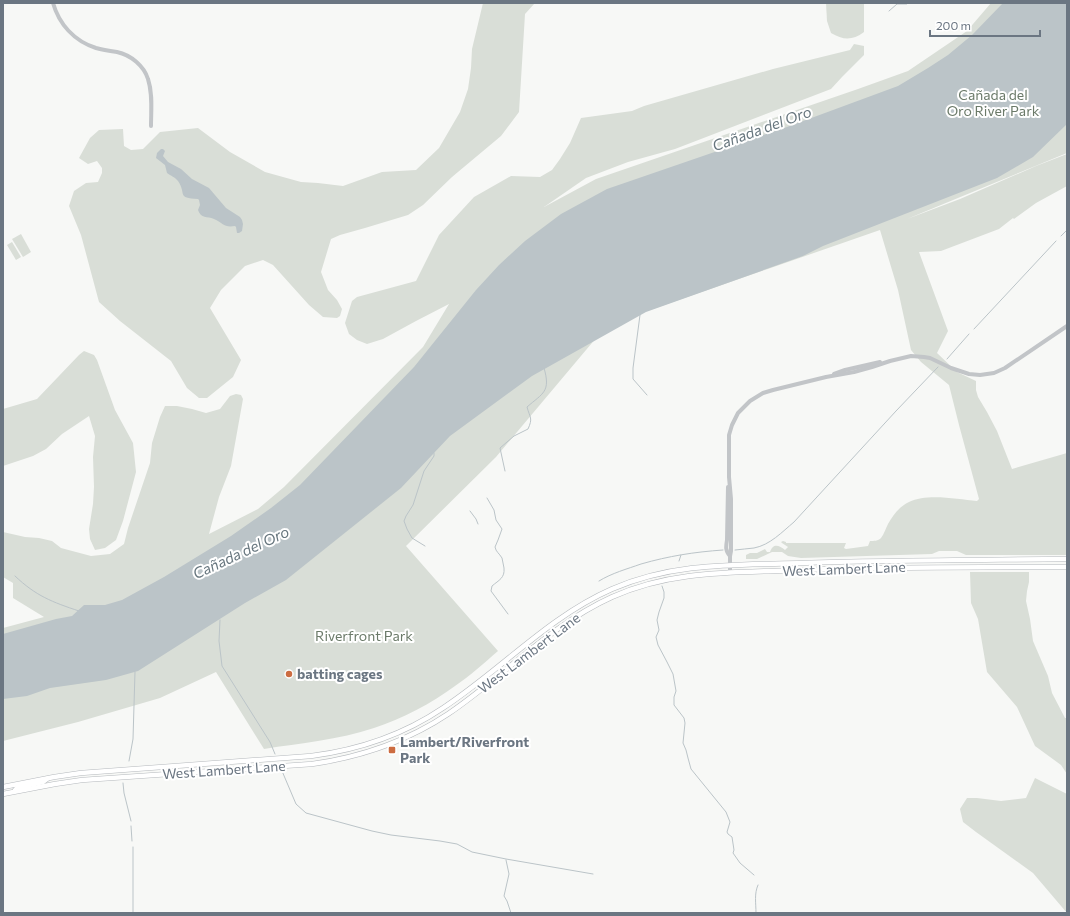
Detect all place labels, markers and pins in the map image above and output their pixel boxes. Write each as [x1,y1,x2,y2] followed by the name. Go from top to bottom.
[297,665,383,682] place label: batting cages
[284,669,294,679] marker: batting cages
[400,733,529,766] place label: Lambert/Riverfront Park
[387,745,397,755] marker: Lambert/Riverfront Park

